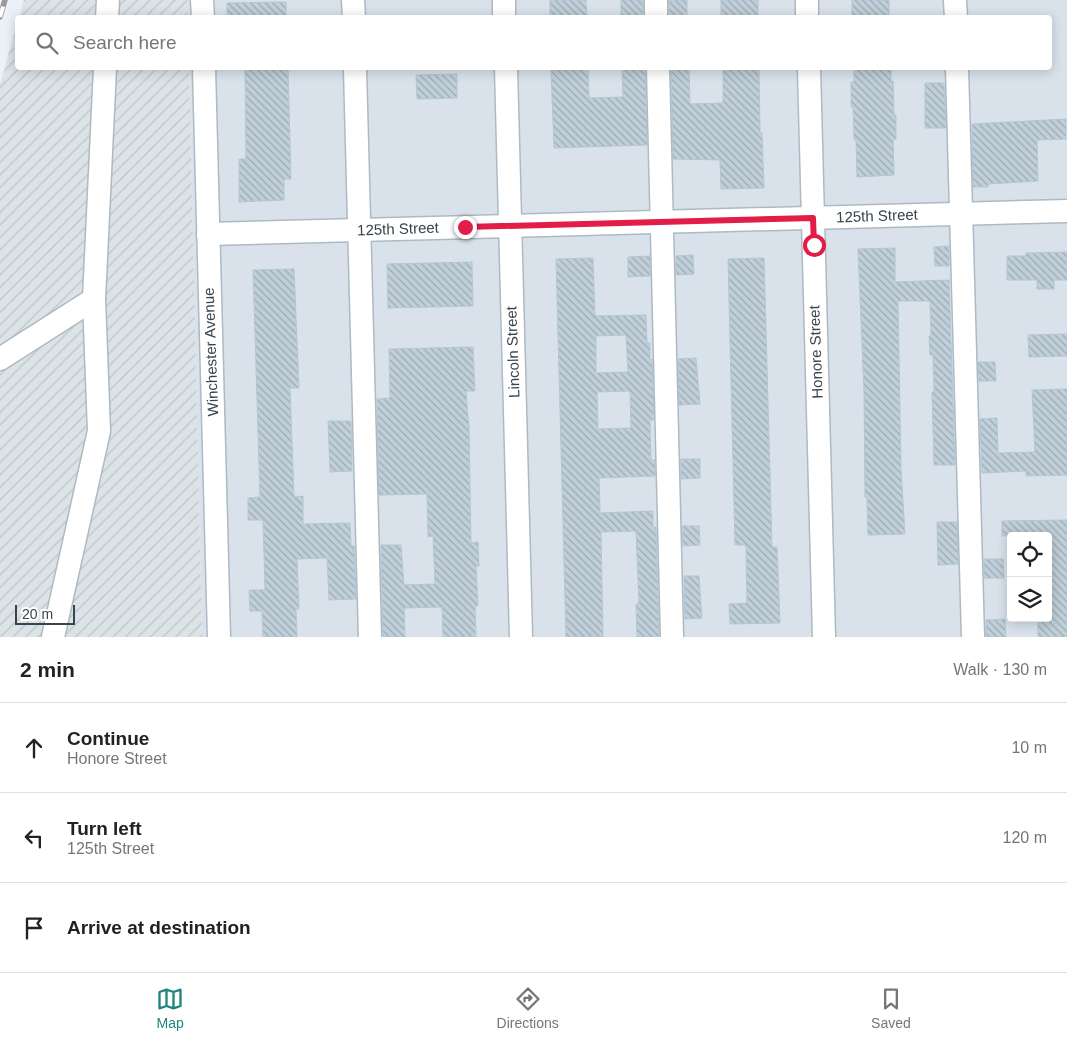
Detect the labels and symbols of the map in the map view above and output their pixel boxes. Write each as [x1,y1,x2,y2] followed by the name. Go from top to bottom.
[836,206,919,225] street label: 125th Street
[454,216,477,239] route end
[357,219,440,238] street label: 125th Street
[803,234,826,257] route start
[200,287,221,417] street label: Winchester Avenue
[805,304,826,399] street label: Honore Street
[502,305,523,398] street label: Lincoln Street
[15,602,75,625] scale bar

